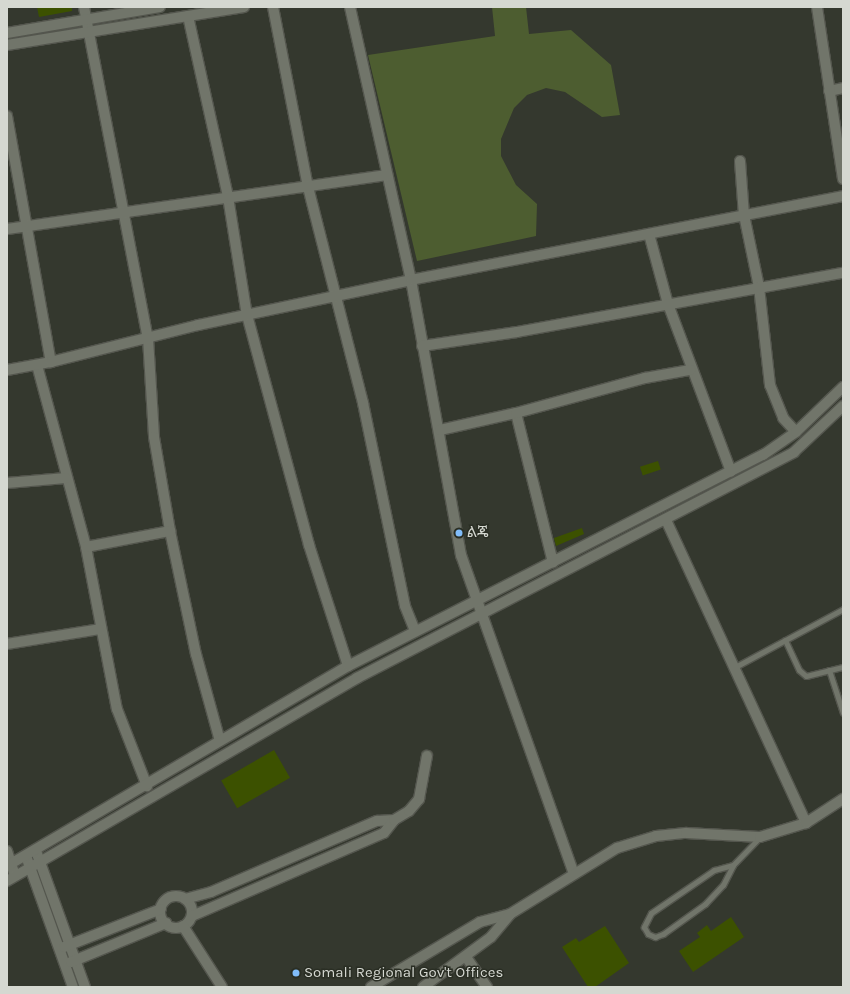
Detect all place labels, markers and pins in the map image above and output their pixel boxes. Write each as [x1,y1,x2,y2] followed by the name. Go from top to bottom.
[467,524,489,542] place label: ልጄ
[454,528,464,538] marker: ልጄ
[304,964,503,982] place label: Somali Regional Gov't Offices
[291,968,301,978] marker: Somali Regional Gov't Offices

